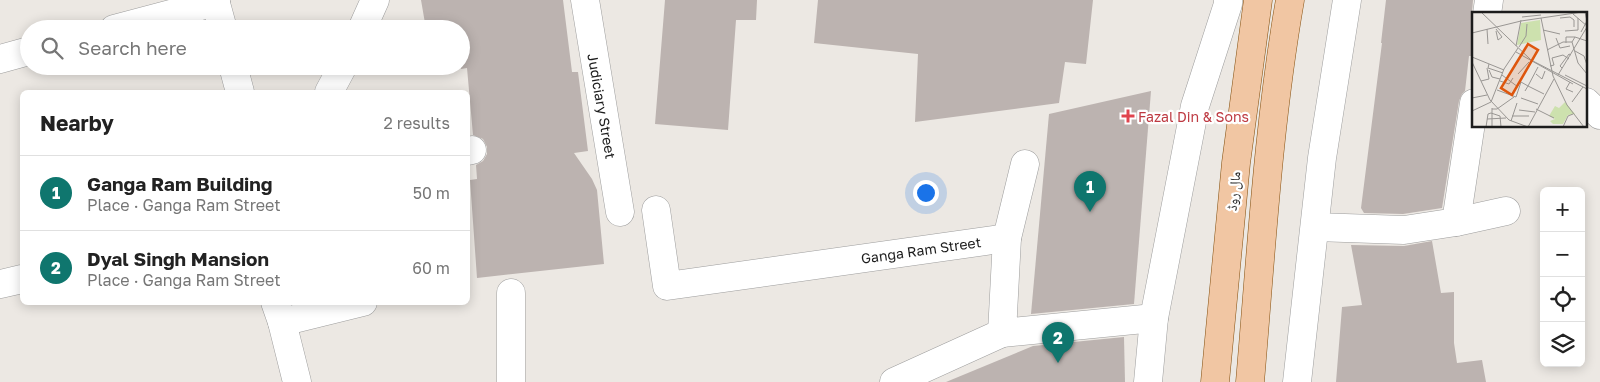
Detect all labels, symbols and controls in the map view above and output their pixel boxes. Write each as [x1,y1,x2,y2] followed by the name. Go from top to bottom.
[1472,12,1588,128] inset map
[20,20,470,75] search box
[38,34,66,62] icon: search
[78,36,187,59] text: Search here
[584,52,620,160] street label: Judiciary Street
[1138,108,1249,125] place label: Fazal Din & Sons
[40,110,114,136] text: Nearby
[1122,110,1134,122] marker: Fazal Din & Sons
[384,113,450,133] text: 2 results
[1222,170,1245,212] street label: مال روڈ
[1074,171,1106,212] pin: 1
[87,172,273,195] text: Ganga Ram Building
[913,180,939,206] your location
[52,183,60,203] text: 1
[413,183,450,203] text: 50 m
[1540,187,1585,367] map controls
[1540,187,1585,232] button: +
[87,195,281,215] text: Place · Ganga Ram Street
[1540,232,1585,277] button: −
[860,233,982,267] street label: Ganga Ram Street
[87,247,269,270] text: Dyal Singh Mansion
[51,258,61,278] text: 2
[412,258,450,278] text: 60 m
[87,270,281,290] text: Place · Ganga Ram Street
[1540,277,1585,322] button: locate
[1042,322,1074,363] pin: 2
[1540,322,1585,367] button: layers

